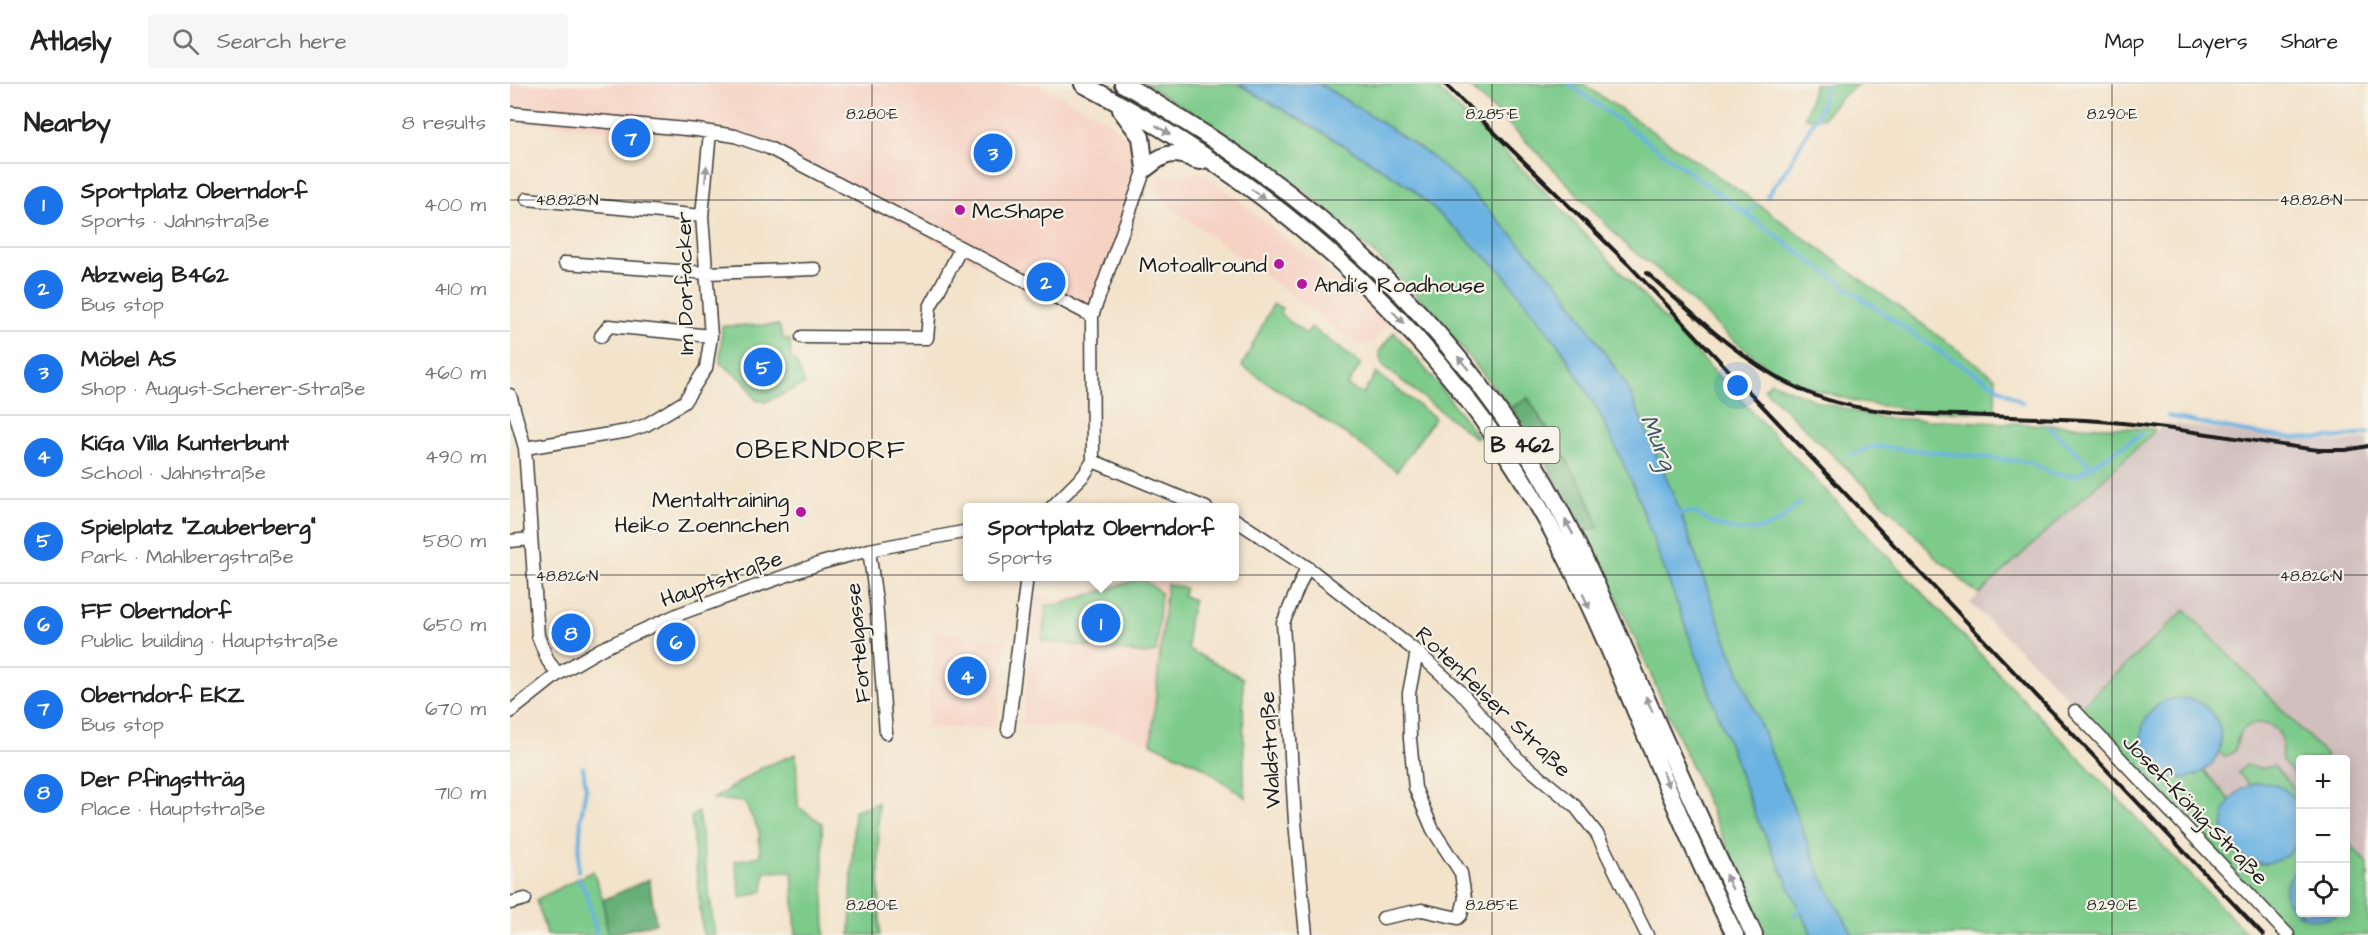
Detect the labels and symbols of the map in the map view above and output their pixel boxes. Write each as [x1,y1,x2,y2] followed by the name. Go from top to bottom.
[846,104,898,125] text: 8.280°E
[1466,104,1519,125] text: 8.285°E
[2087,104,2137,125] text: 8.290°E
[612,116,650,160] pin: 7
[1155,125,1171,136] one-way arrow
[974,130,1012,176] pin: 3
[701,165,711,184] one-way arrow
[1249,188,1265,200] one-way arrow
[536,190,598,211] text: 48.828°N
[2280,190,2342,211] text: 48.828°N
[972,196,1065,227] place label: McShape
[953,203,967,217] marker: McShape
[669,211,702,355] street label: Im Dorfacker
[1139,250,1267,281] place label: Motoallround
[1272,257,1286,271] marker: Motoallround
[1026,260,1066,304] pin: 2
[1314,270,1485,301] place label: Andi's Roadhouse
[1295,277,1309,291] marker: Andi's Roadhouse
[1391,310,1405,324] one-way arrow
[744,344,782,390] pin: 5
[1457,355,1470,371] one-way arrow
[1723,371,1752,400] your location
[1630,409,1686,477] water label: Murg
[1484,427,1560,463] road number: B 462
[736,432,906,468] district label: OBERNDORF
[615,485,789,541] place label: Mentaltraining Heiko Zoennchen
[794,505,808,519] marker: Mentaltraining Heiko Zoennchen
[1564,518,1574,535] one-way arrow
[656,543,787,616] street label: Hauptstraße
[536,566,598,587] text: 48.826°N
[2280,566,2342,587] text: 48.826°N
[838,581,880,704] street label: Fortelgasse
[1582,593,1591,610] one-way arrow
[1082,600,1120,646] pin: 1
[552,610,590,656] pin: 8
[1408,619,1578,785] street label: Rotenfelser Straße
[656,620,696,664] pin: 6
[948,654,986,698] pin: 4
[1252,690,1289,809] street label: Waldstraße
[1644,695,1654,713] one-way arrow
[2114,728,2275,893] street label: Josef-König-Straße
[1661,771,1671,789] one-way arrow
[1725,874,1734,891] one-way arrow
[846,895,898,916] text: 8.280°E
[1466,895,1519,916] text: 8.285°E
[2087,895,2137,916] text: 8.290°E

